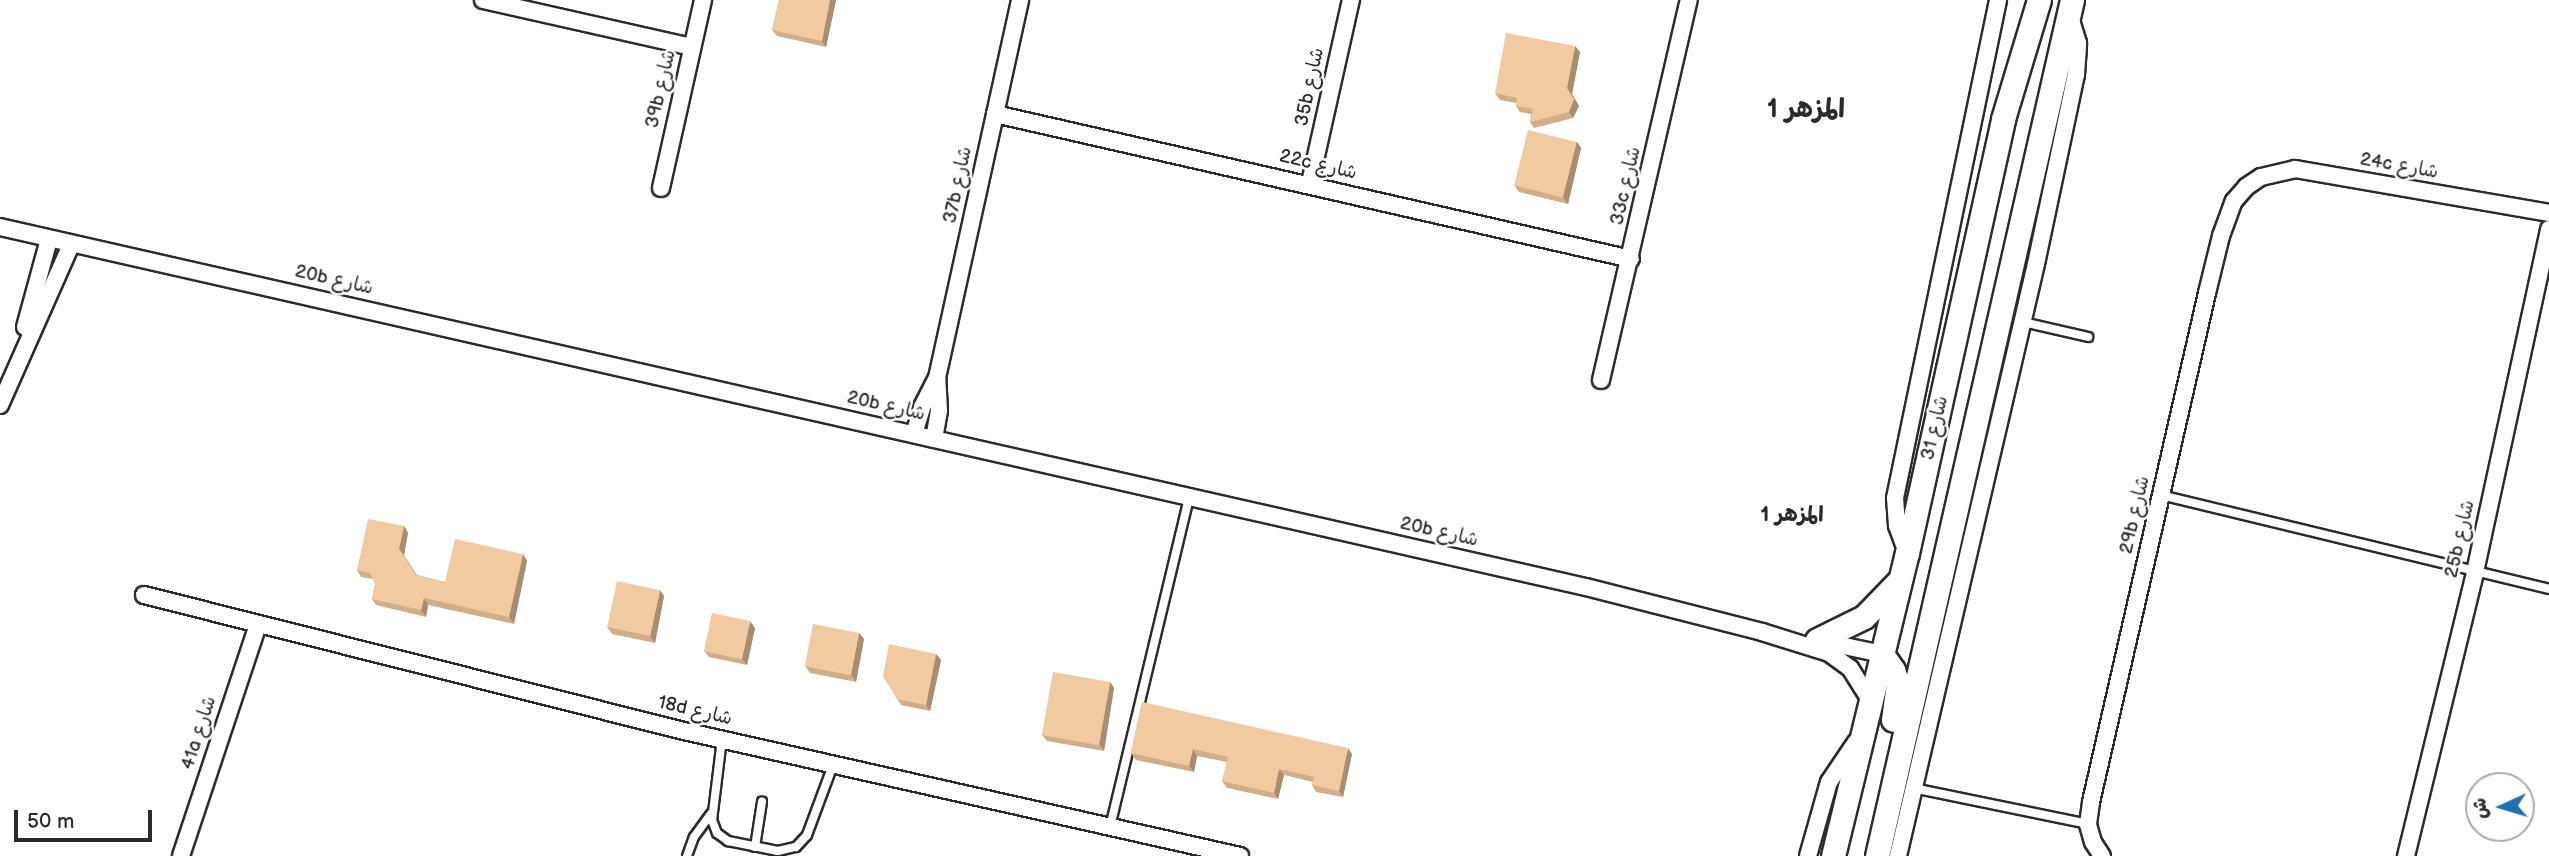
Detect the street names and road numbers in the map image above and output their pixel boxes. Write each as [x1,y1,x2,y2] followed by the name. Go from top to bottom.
[1291,46,1329,128] street label: 35b شارع
[641,48,681,130] street label: 39b شارع
[939,145,977,225] street label: 37b شارع
[1277,145,1359,185] street label: 22c شارع
[1606,145,1646,227] street label: 33c شارع
[2358,148,2440,184] street label: 24c شارع
[293,260,375,300] street label: 20b شارع
[845,386,927,426] street label: 20b شارع
[1917,394,1953,462] street label: شارع 31
[2115,474,2155,556] street label: 29b شارع
[2440,498,2480,580] street label: 25b شارع
[1398,512,1480,552] street label: 20b شارع
[656,691,734,731] street label: 18d شارع
[176,693,222,773] street label: 41a شارع

